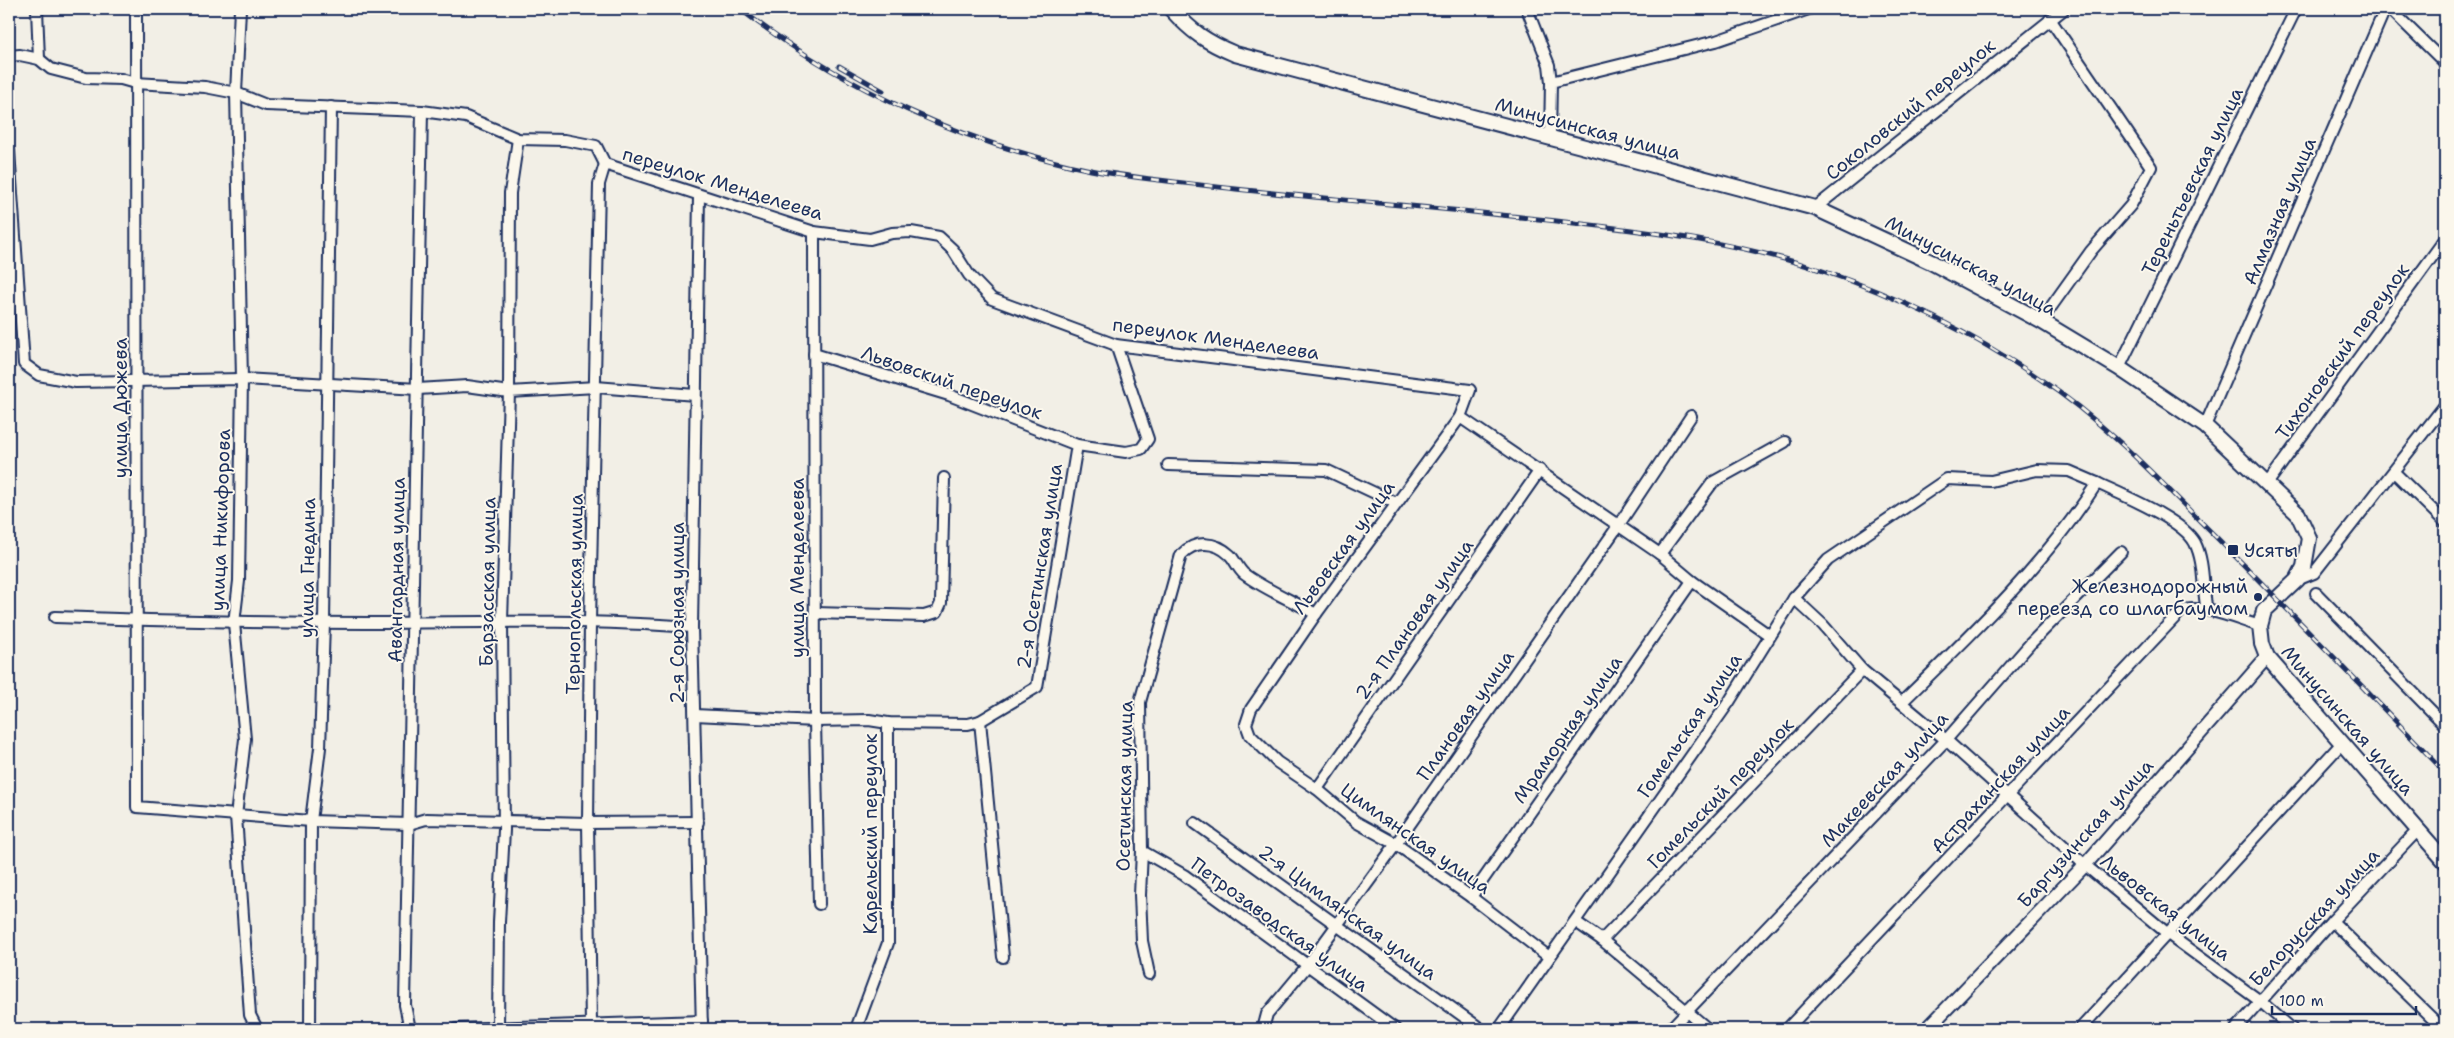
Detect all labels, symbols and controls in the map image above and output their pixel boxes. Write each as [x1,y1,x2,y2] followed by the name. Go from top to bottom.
[1820,33,2000,186] street label: Соколовский переулок
[2136,83,2249,279] street label: Тереньтьевская улица
[1493,92,1683,165] street label: Минусинская улица
[2237,134,2322,289] street label: Алмазная улица
[620,141,826,226] street label: переулок Менделеева
[1881,210,2061,321] street label: Минусинская улица
[2270,258,2415,444] street label: Тихоновский переулок
[1111,312,1321,365] street label: переулок Менделеева
[108,338,133,478] street label: улица Дюжева
[858,340,1046,425] street label: Львовский переулок
[205,428,236,612] street label: улица Никифорова
[1011,461,1068,671] street label: 2-я Осетинская улица
[1287,475,1400,619] street label: Львовская улица
[382,477,411,663] street label: Авангардная улица
[785,478,810,658] street label: улица Менделеева
[560,493,589,695] street label: Тернопольская улица
[294,497,321,638] street label: улица Гнедина
[474,497,501,667] street label: Барзасская улица
[665,522,690,704] street label: 2-я Союзная улица
[1350,534,1479,704] street label: 2-я Плановая улица
[2244,538,2298,563] place label: Усяты
[2226,543,2240,557] marker: Усяты
[2017,574,2248,621] place label: Железнодорожный переезд со шлагбаумом
[2252,591,2264,603] marker: Железнодорожный переезд со шлагбаумом
[2276,640,2420,801] street label: Минусинская улица
[1411,645,1520,785] street label: Плановая улица
[1632,648,1747,803] street label: Гомельская улица
[1507,650,1628,808] street label: Мраморная улица
[1111,700,1138,872] street label: Осетинская улица
[1925,700,2075,858] street label: Астраханская улица
[1815,706,1954,852] street label: Макеевская улица
[1642,713,1799,874] street label: Гомельский переулок
[858,734,883,935] street label: Карельский переулок
[2012,754,2159,913] street label: Баргузинская улица
[1336,777,1496,900] street label: Цимлянская улица
[1253,839,1442,986] street label: 2-я Цимлянская улица
[2244,843,2385,992] street label: Белорусская улица
[2095,849,2236,966] street label: Львовская улица
[1186,852,1374,997] street label: Петрозаводская улица
[2272,983,2415,1015] scale bar
[2279,991,2324,1011] text: 100 m

